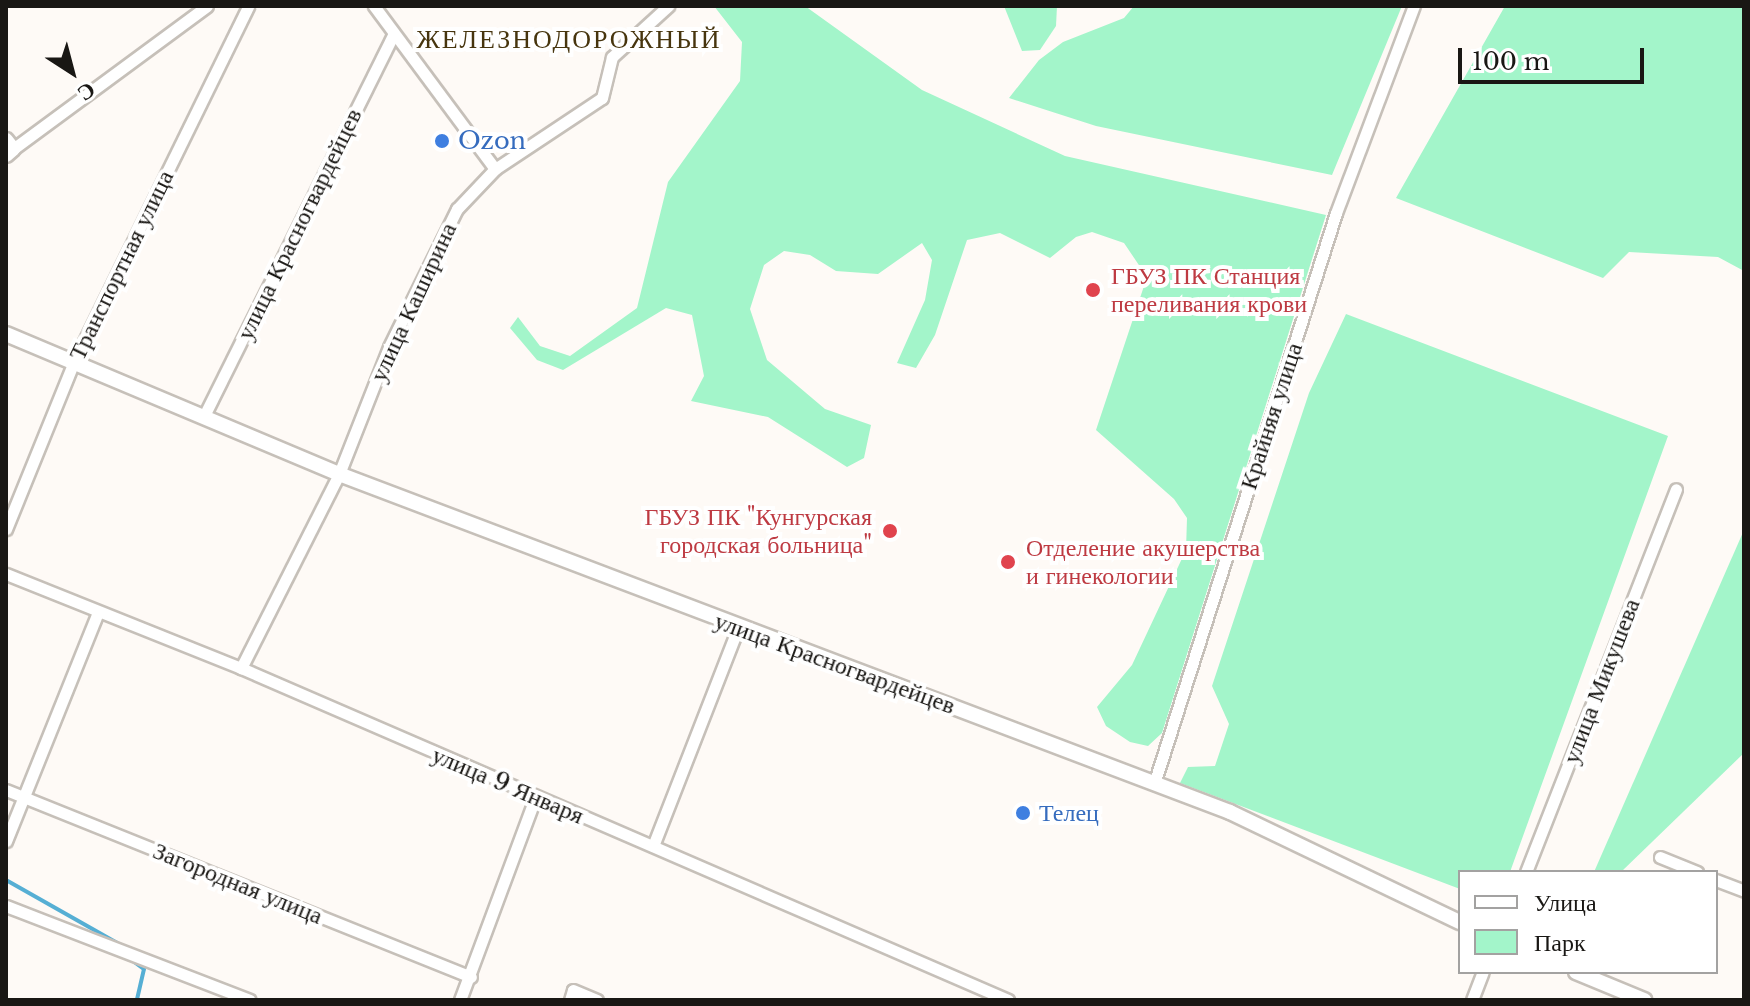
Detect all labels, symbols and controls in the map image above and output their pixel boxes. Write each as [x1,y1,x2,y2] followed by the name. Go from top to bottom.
[417,24,721,56] district label: ЖЕЛЕЗНОДОРОЖНЫЙ
[32,32,112,112] north arrow
[1462,32,1648,82] scale bar
[1472,47,1550,76] text: 100 m
[72,76,101,107] text: С
[230,104,368,344] street label: улица Красногвардейцев
[458,127,526,155] place label: Ozon
[433,132,451,150] marker: Ozon
[63,165,179,365] street label: Транспортная улица
[364,218,462,386] street label: улица Каширина
[1111,262,1307,318] place label: ГБУЗ ПК Станция переливания крови
[1082,279,1104,301] marker: ГБУЗ ПК Станция переливания крови
[1234,339,1308,493] street label: Крайняя улица
[644,503,872,559] place label: ГБУЗ ПК "Кунгурская городская больница"
[879,520,901,542] marker: ГБУЗ ПК "Кунгурская городская больница"
[1026,534,1260,590] place label: Отделение акушерства и гинекологии
[997,551,1019,573] marker: Отделение акушерства и гинекологии
[1556,594,1646,768] street label: улица Микушева
[711,606,959,720] street label: улица Красногвардейцев
[428,740,588,830] street label: улица 9 Января
[1039,799,1099,827] place label: Телец
[1014,804,1032,822] marker: Телец
[149,836,327,930] street label: Загородная улица
[1458,870,1718,974] legend
[1534,888,1597,917] text: Улица
[1534,928,1586,957] text: Парк

